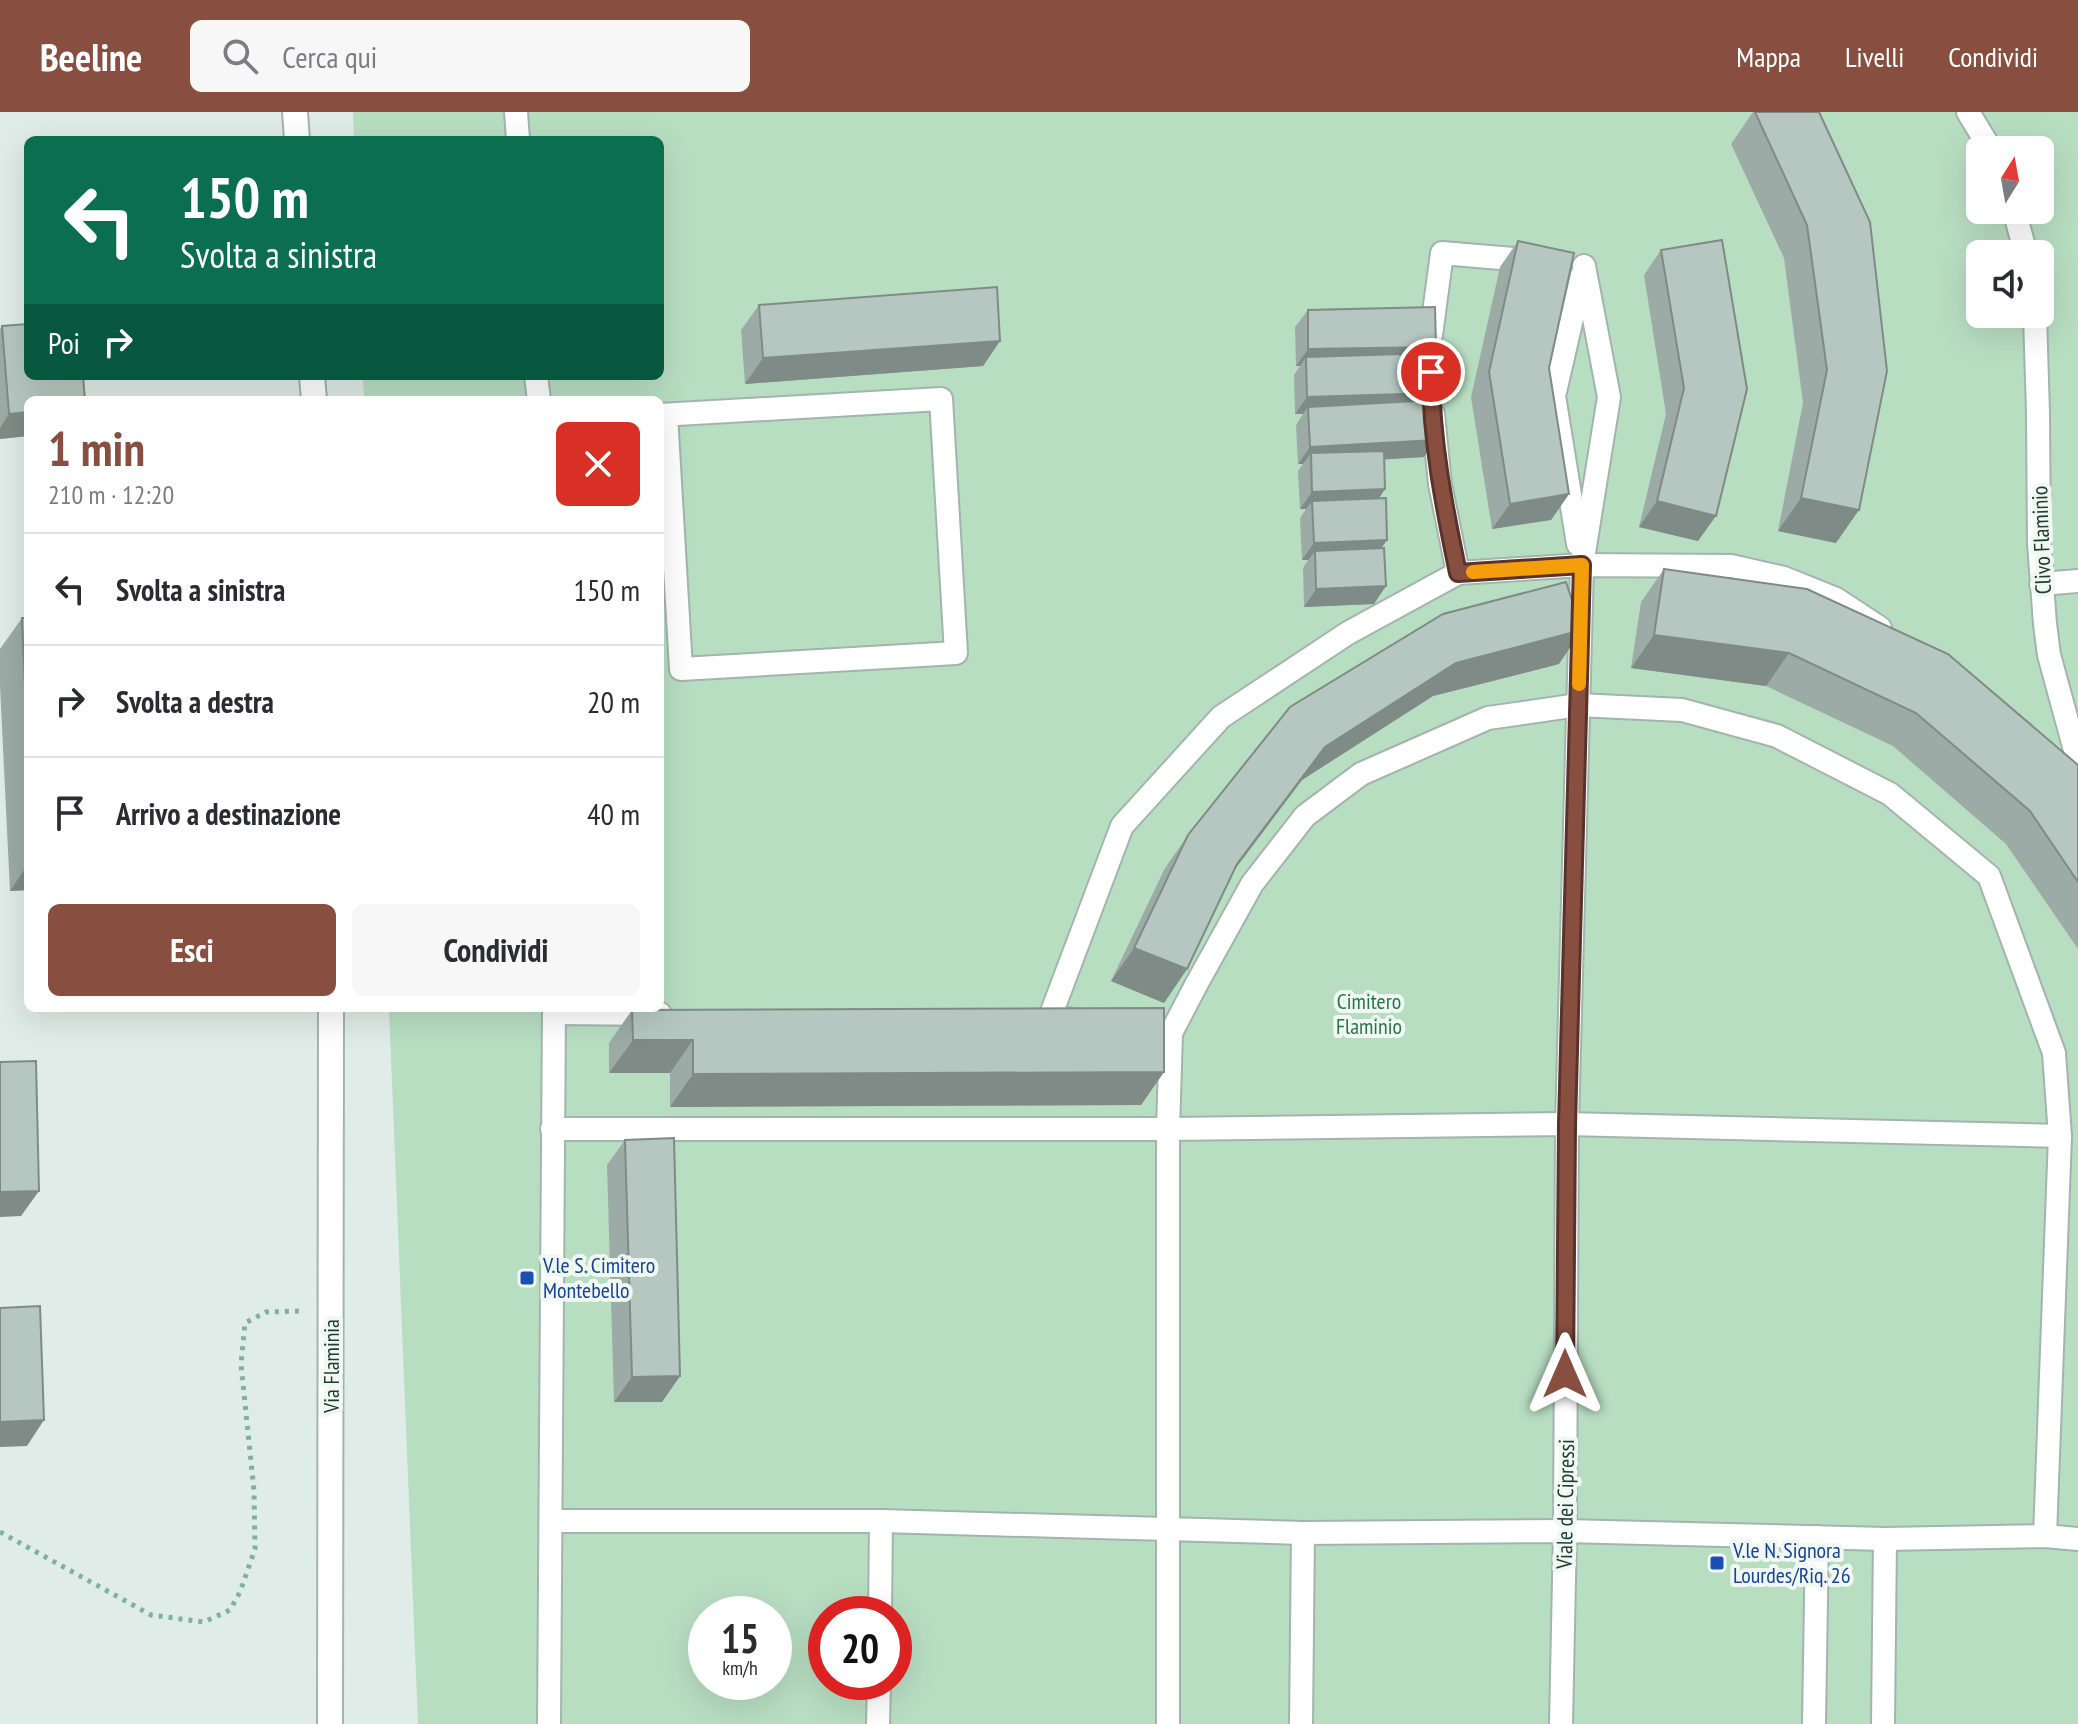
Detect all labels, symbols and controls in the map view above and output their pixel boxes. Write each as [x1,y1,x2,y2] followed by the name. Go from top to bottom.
[190,20,750,92] search box
[40,32,142,81] text: Beeline
[218,34,262,78] icon: search
[282,37,377,76] text: Cerca qui
[1736,38,1801,75] text: Mappa
[1845,38,1904,75] text: Livelli
[1948,38,2038,75] text: Condividi
[1966,136,2054,224] north arrow
[1966,136,2054,328] map controls
[180,161,309,233] text: 150 m
[48,168,152,272] icon: left
[180,231,377,278] text: Svolta a sinistra
[1966,240,2054,328] button: sound
[96,320,140,364] icon: right
[48,323,80,362] text: Poi
[1397,338,1465,406] pin
[1409,350,1453,394] icon: arrive
[48,417,145,479] text: 1 min
[556,422,640,506] button: close
[48,478,174,511] text: 210 m · 12:20
[2025,485,2057,595] street label: Clivo Flaminio
[48,567,92,611] icon: left
[116,570,285,609] text: Svolta a sinistra
[574,570,640,609] text: 150 m
[48,679,92,723] icon: right
[116,682,274,721] text: Svolta a destra
[587,682,640,721] text: 20 m
[48,791,92,835] icon: arrive
[116,794,341,833] text: Arrivo a destinazione
[587,794,640,833] text: 40 m
[48,904,336,996] button: Esci
[352,904,640,996] button: Condividi
[1336,987,1402,1040] park label: Cimitero Flaminio
[542,1251,655,1304] place label: V.le S. Cimitero Montebello
[518,1269,536,1287] marker: V.le S. Cimitero Montebello
[317,1319,345,1414] street label: Via Flaminia
[1523,1332,1607,1416] position arrow
[1550,1439,1580,1570] street label: Viale dei Cipressi
[1732,1536,1851,1589] place label: V.le N. Signora Lourdes/Riq. 26
[1708,1554,1726,1572] marker: V.le N. Signora Lourdes/Riq. 26
[808,1596,912,1700] speed limit sign: 20
[721,1612,759,1664] text: 15
[722,1655,758,1681] text: km/h

